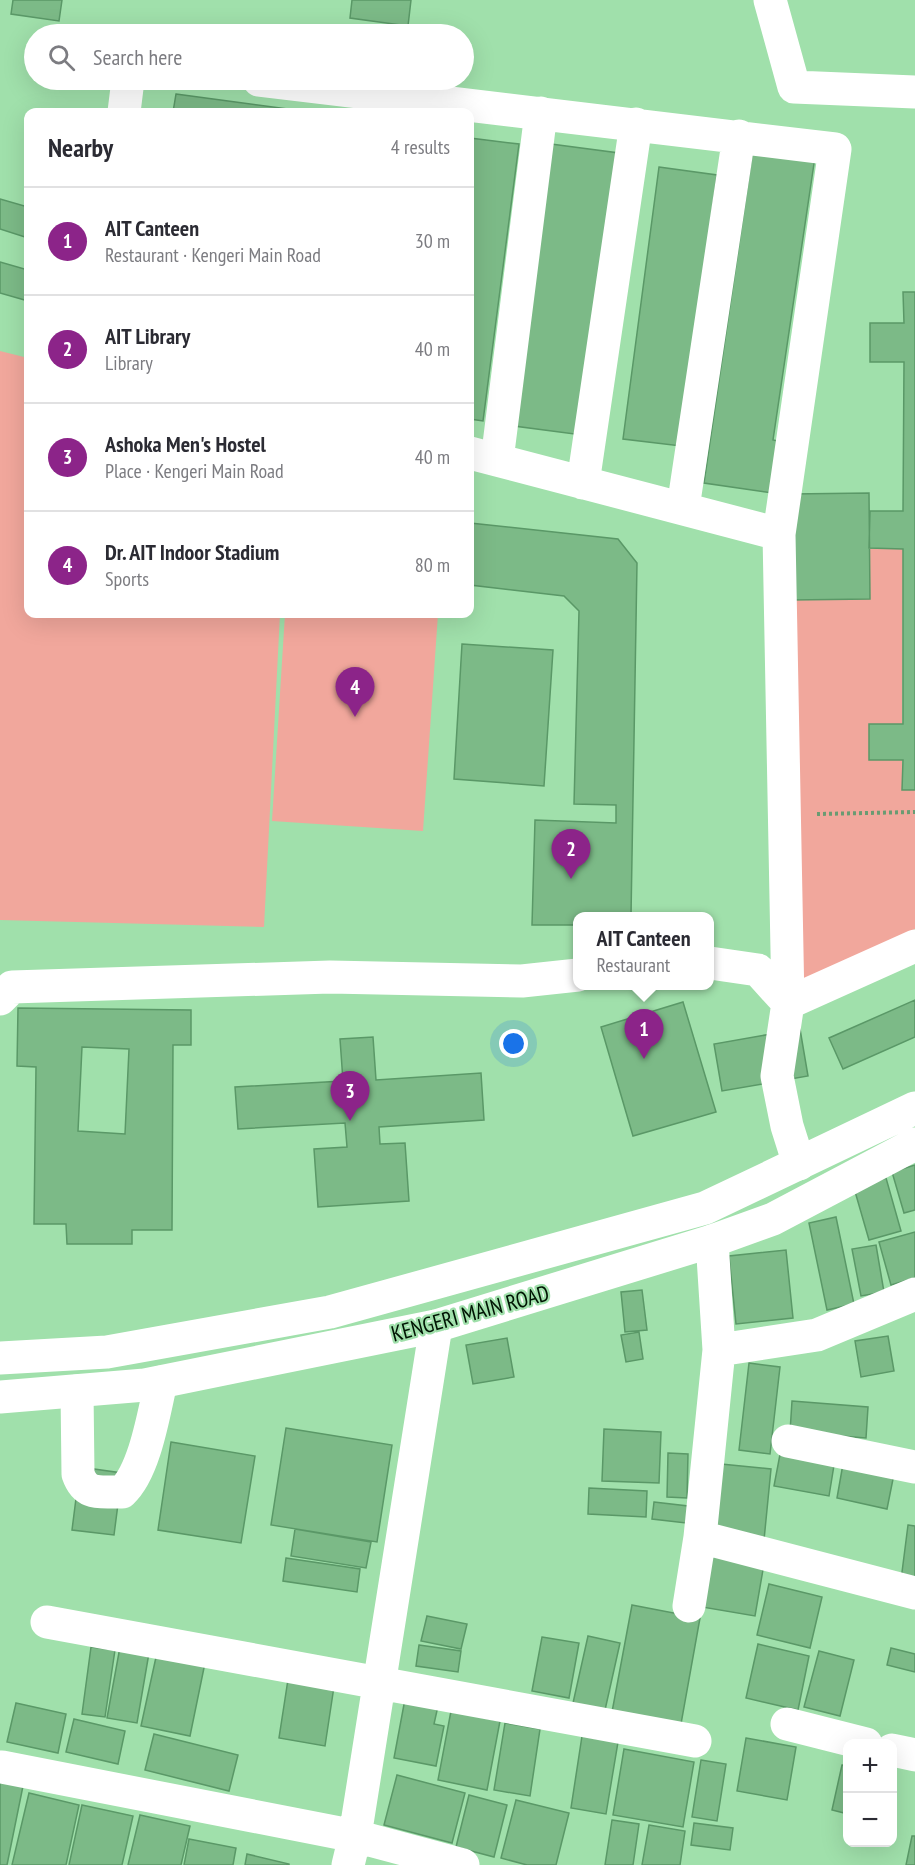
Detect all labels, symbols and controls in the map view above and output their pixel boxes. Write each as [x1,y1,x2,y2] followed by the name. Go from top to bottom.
[24,24,474,90] search box
[45,41,78,74] icon: search
[93,43,182,71] text: Search here
[48,131,113,164] text: Nearby
[391,134,450,160] text: 4 results
[105,214,199,242] text: AIT Canteen
[63,228,72,254] text: 1
[415,228,450,254] text: 30 m
[105,242,321,268] text: Restaurant · Kengeri Main Road
[105,322,190,350] text: AIT Library
[63,336,72,362] text: 2
[415,336,450,362] text: 40 m
[105,350,153,376] text: Library
[105,430,266,458] text: Ashoka Men's Hostel
[63,444,72,470] text: 3
[415,444,450,470] text: 40 m
[105,458,284,484] text: Place · Kengeri Main Road
[105,538,279,566] text: Dr. AIT Indoor Stadium
[63,552,72,578] text: 4
[415,552,450,578] text: 80 m
[105,566,149,592] text: Sports
[336,668,374,717] pin: 4
[552,830,590,879] pin: 2
[573,912,714,990] popup
[596,924,691,952] text: AIT Canteen
[596,952,670,978] text: Restaurant
[624,1010,664,1059] pin: 1
[499,1029,528,1058] your location
[330,1072,370,1121] pin: 3
[388,1278,552,1348] street label: KENGERI MAIN ROAD
[843,1739,897,1847] map controls
[843,1739,897,1793] button: +
[843,1793,897,1847] button: −

